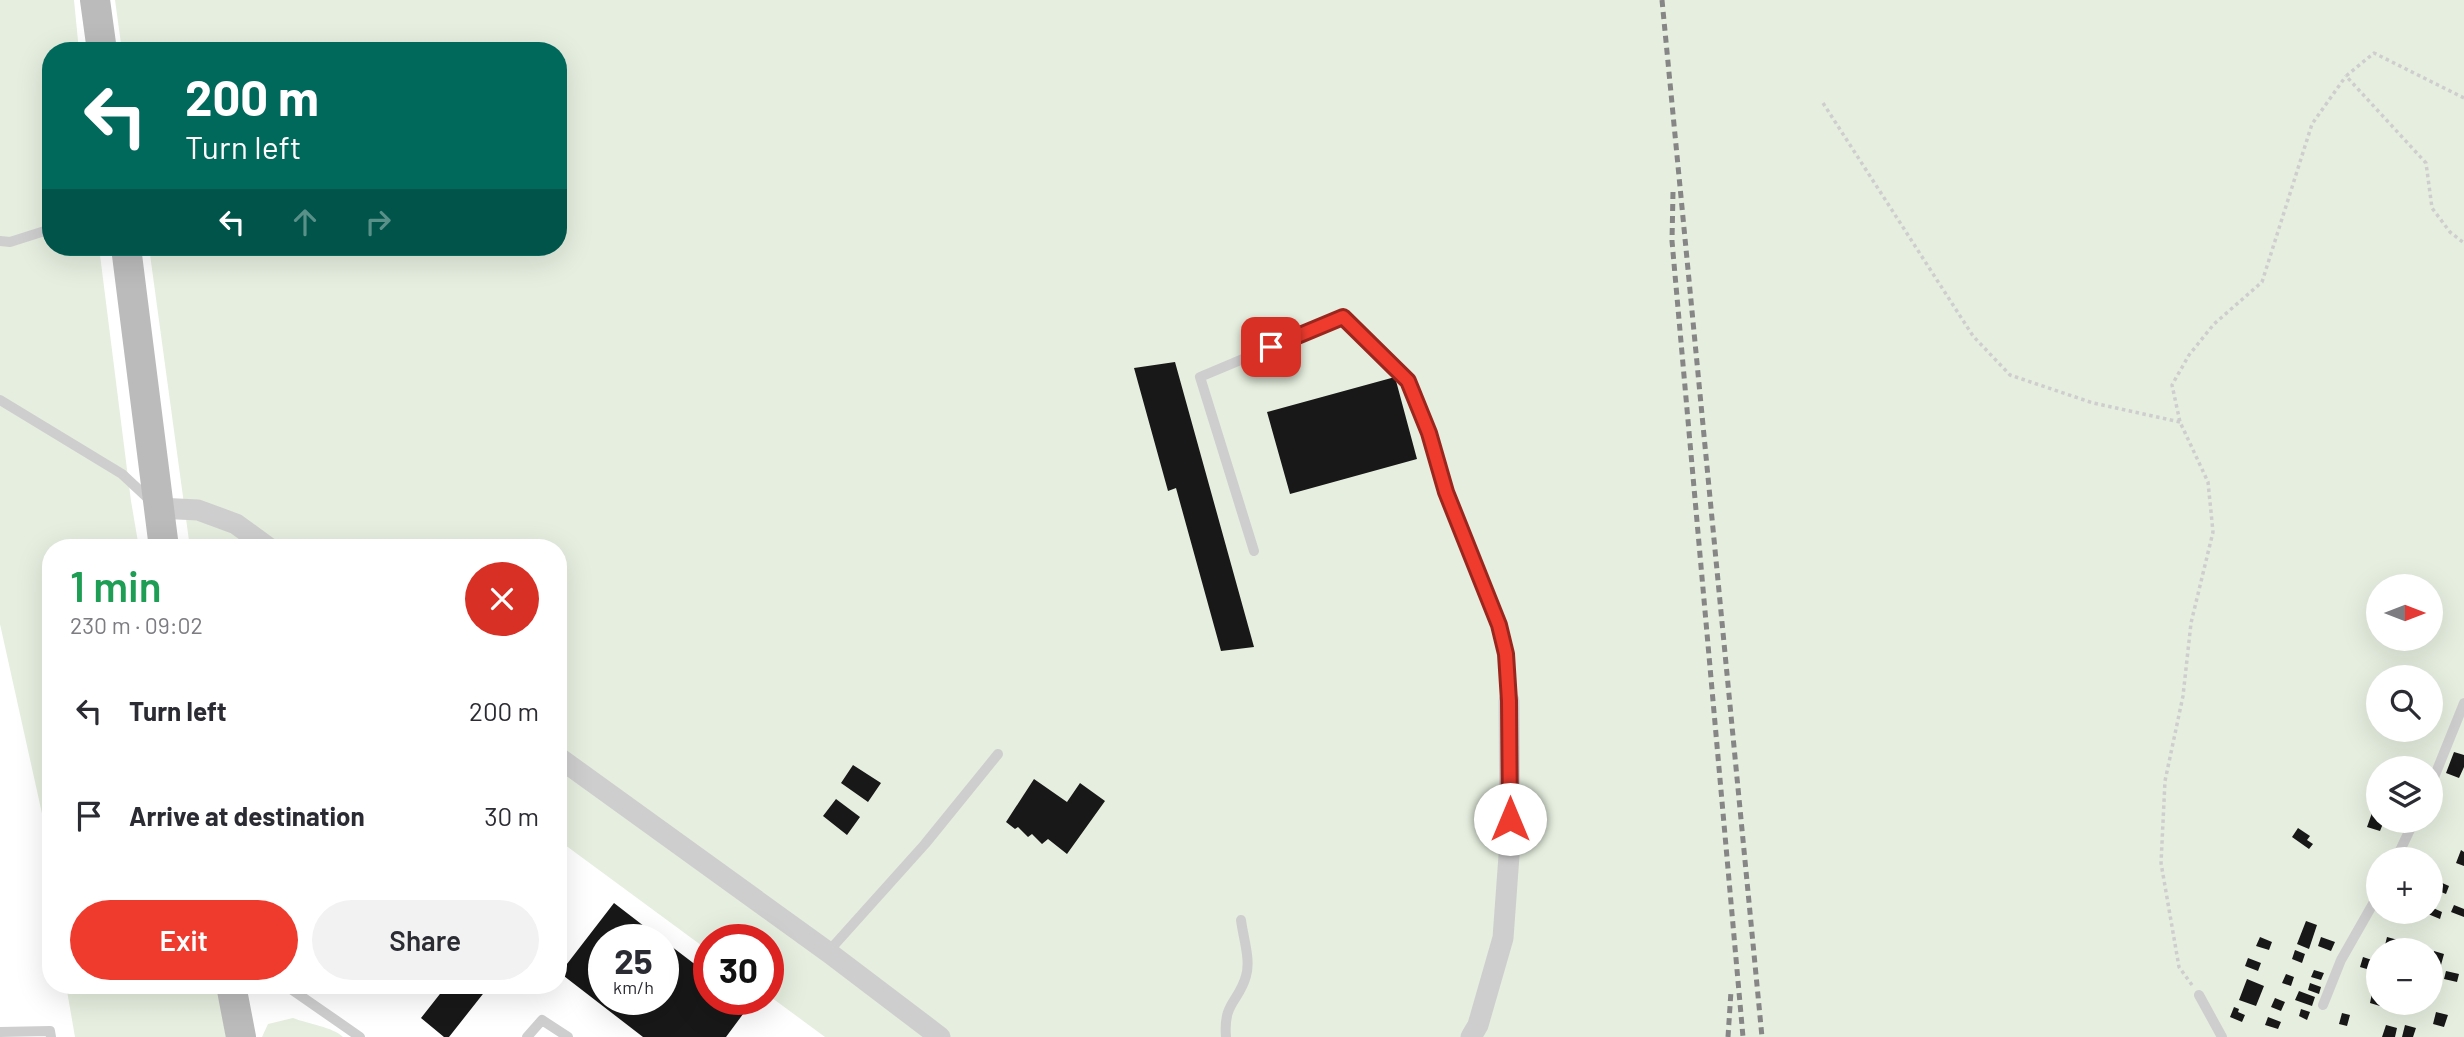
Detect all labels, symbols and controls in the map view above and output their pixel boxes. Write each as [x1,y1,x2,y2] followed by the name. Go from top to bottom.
[185,67,319,126] text: 200 m
[70,70,161,161] icon: left
[185,127,302,165] text: Turn left
[213,203,251,241] icon: left
[286,203,324,241] icon: ahead
[359,203,397,241] icon: right
[1241,317,1301,377] pin
[1252,328,1290,366] icon: arrive
[70,560,162,610] text: 1 min
[465,562,539,636] button: close
[2366,574,2443,651] north arrow
[2366,574,2443,1015] map controls
[70,611,203,639] text: 230 m · 09:02
[2366,665,2443,742] button: search
[70,692,108,730] icon: left
[129,695,227,726] text: Turn left
[469,695,539,726] text: 200 m
[2366,756,2443,833] button: layers
[1473,782,1547,856] position arrow
[70,797,108,835] icon: arrive
[129,800,365,831] text: Arrive at destination
[484,800,539,831] text: 30 m
[2366,847,2443,924] button: +
[70,900,298,980] button: Exit
[312,900,539,980] button: Share
[693,924,784,1015] speed limit sign: 30
[2366,938,2443,1015] button: −
[614,939,653,981] text: 25
[613,976,654,998] text: km/h

